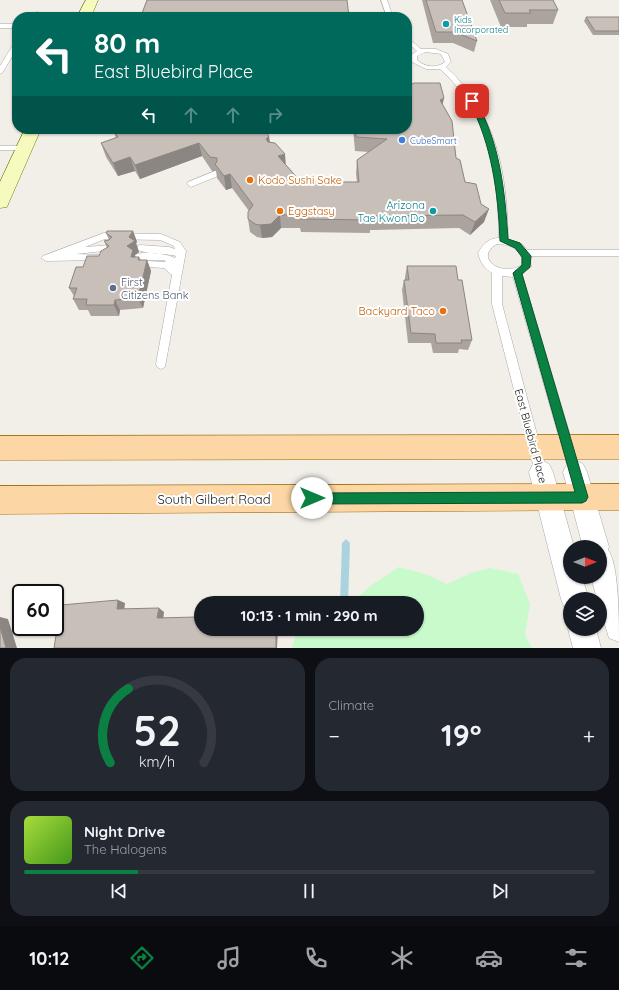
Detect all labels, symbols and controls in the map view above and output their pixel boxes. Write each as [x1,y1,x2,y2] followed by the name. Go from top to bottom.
[454,14,508,35] place label: Kids Incorporated
[441,19,451,29] marker: Kids Incorporated
[94,25,160,60] text: 80 m
[28,28,80,80] icon: left
[94,60,253,83] text: East Bluebird Place
[455,84,489,118] pin
[461,90,483,112] icon: arrive
[138,104,160,126] icon: left
[180,104,202,126] icon: ahead
[222,104,244,126] icon: ahead
[264,104,286,126] icon: right
[397,135,407,145] marker: CubeSmart
[410,135,457,146] place label: CubeSmart
[258,173,342,187] place label: Kodo Sushi Sake
[245,175,255,185] marker: Kodo Sushi Sake
[357,198,425,225] place label: Arizona Tae Kwon Do
[288,204,335,218] place label: Eggstasy
[275,206,285,216] marker: Eggstasy
[428,206,438,216] marker: Arizona Tae Kwon Do
[121,275,189,302] place label: First Citizens Bank
[108,283,118,293] marker: First Citizens Bank
[358,304,435,318] place label: Backyard Taco
[438,306,448,316] marker: Backyard Taco
[512,387,550,485] street label: East Bluebird Place
[291,477,333,519] position arrow
[157,491,271,507] street label: South Gilbert Road
[563,540,607,584] north arrow
[563,540,607,636] map controls
[12,584,64,636] speed limit sign: 60
[563,592,607,636] button: layers
[240,606,378,625] text: 10:13 · 1 min · 290 m
[329,697,374,713] text: Climate
[133,703,181,755] text: 52
[441,716,482,754] text: 19°
[329,722,340,750] text: −
[583,722,595,750] text: +
[139,752,175,770] text: km/h
[84,822,165,841] text: Night Drive
[84,841,167,857] text: The Halogens
[108,880,130,902] icon: previous
[298,880,320,902] icon: pause
[489,880,511,902] icon: next
[128,944,156,972] icon: directions
[215,944,243,972] icon: music
[302,944,330,972] icon: phone
[388,944,416,972] icon: climate
[475,944,503,972] icon: car
[562,944,590,972] icon: filters
[29,947,70,970] text: 10:12

